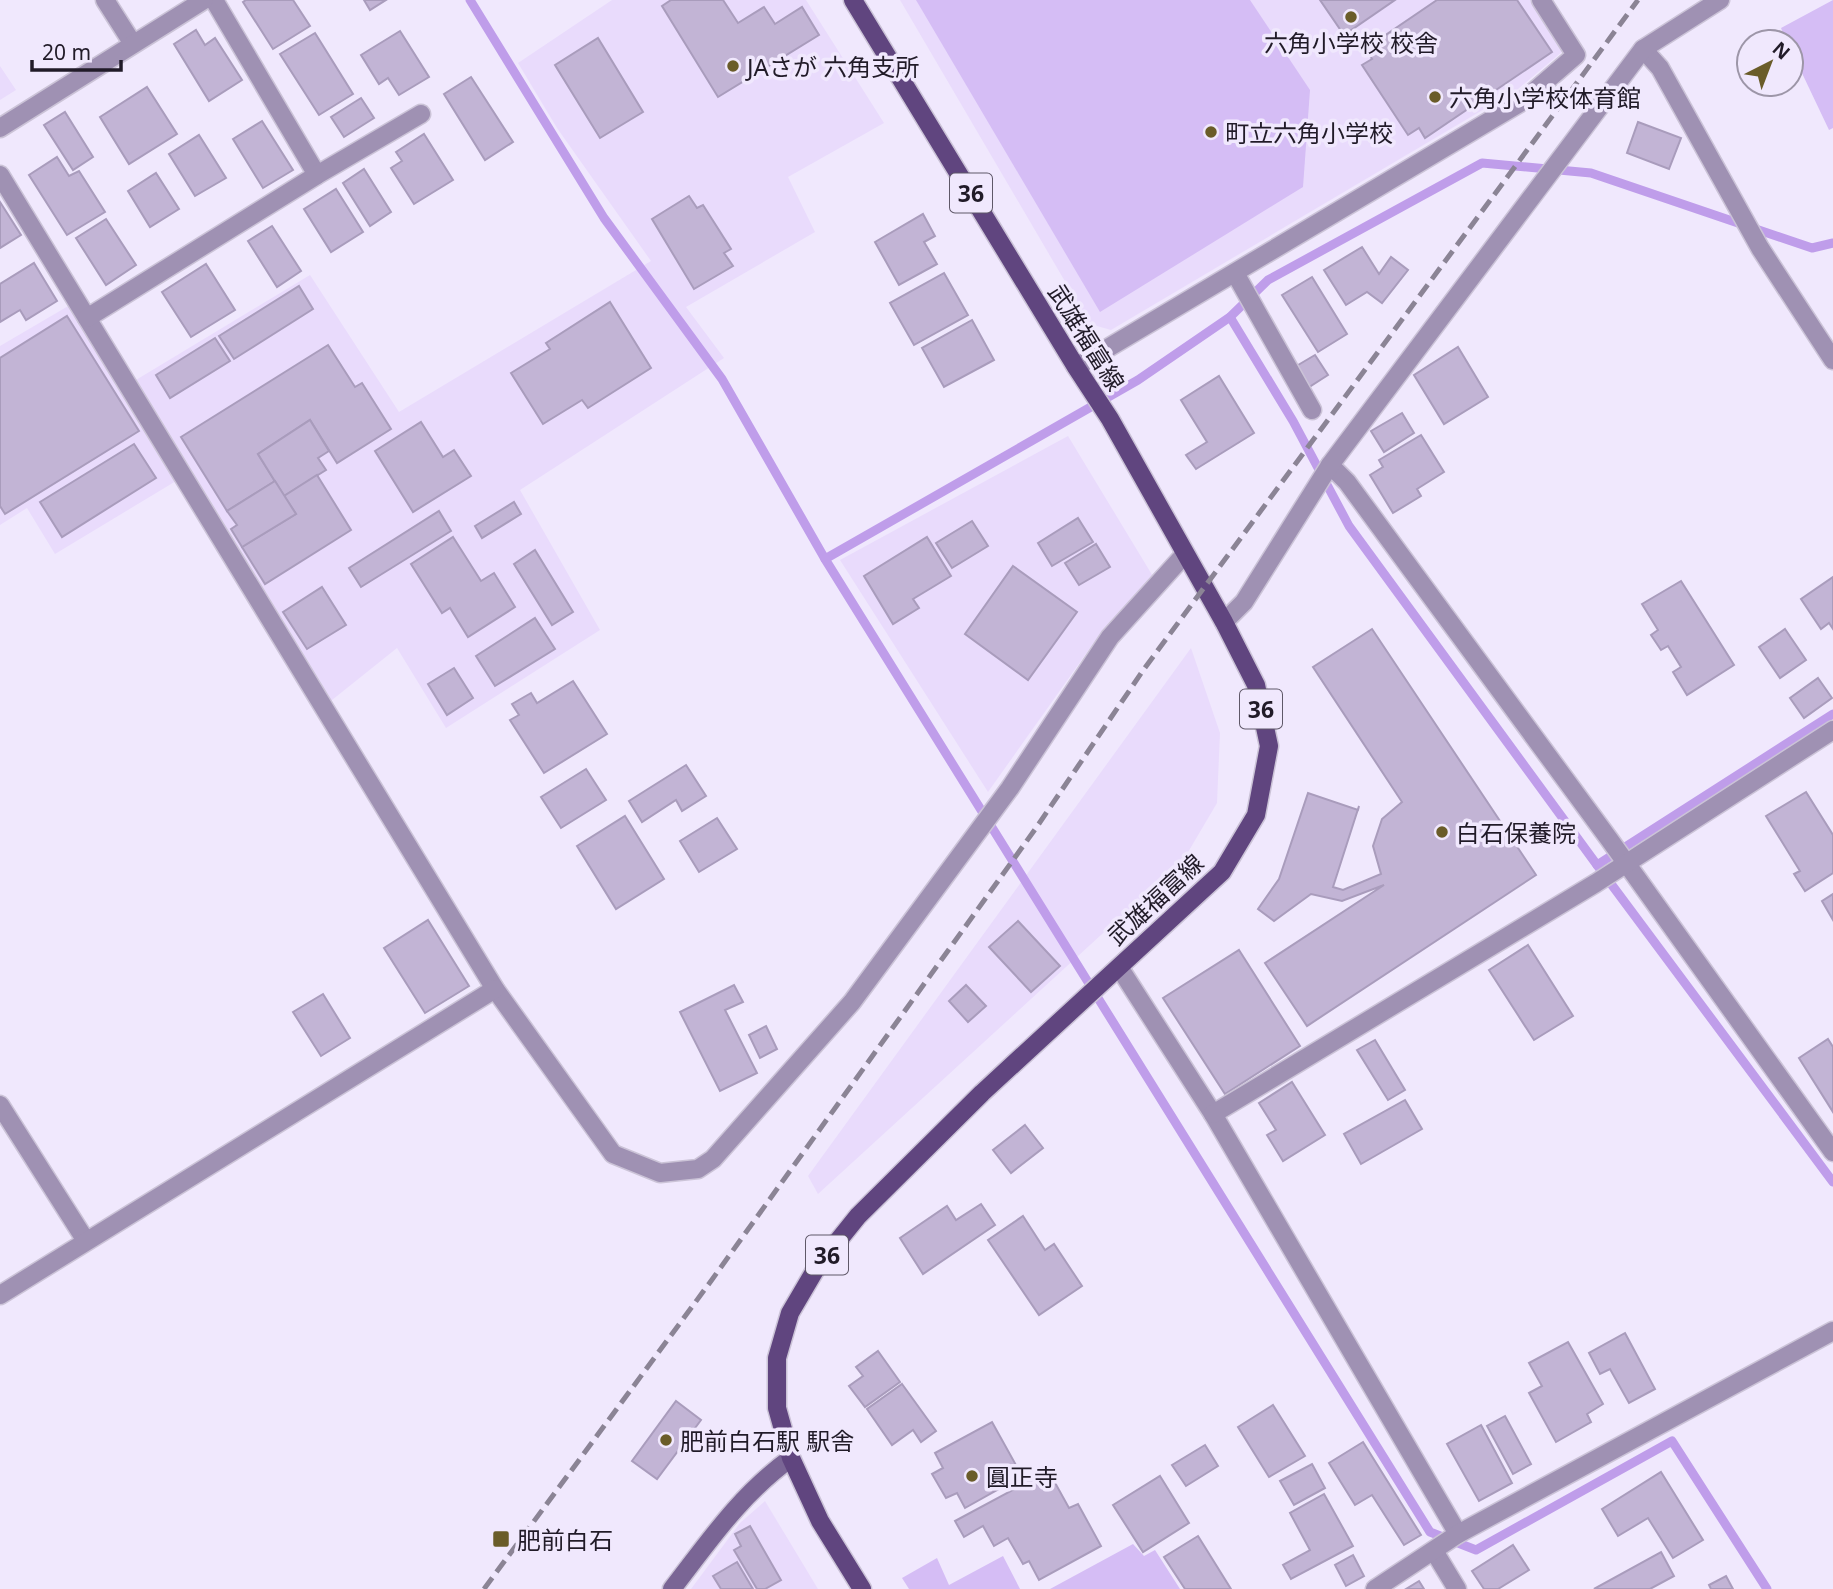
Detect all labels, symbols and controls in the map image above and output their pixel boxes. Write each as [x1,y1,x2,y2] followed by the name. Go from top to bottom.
[1343,9,1359,25] marker: 六角小学校 校舎
[1264,26,1438,59] place label: 六角小学校 校舎
[32,28,121,72] scale bar
[1735,28,1805,98] north arrow
[1767,36,1796,65] text: N
[42,38,91,66] text: 20 m
[745,50,919,83] place label: JAさが 六角支所
[725,58,741,74] marker: JAさが 六角支所
[1449,81,1641,114] place label: 六角小学校体育館
[1427,89,1443,105] marker: 六角小学校体育館
[1225,116,1393,149] place label: 町立六角小学校
[1203,124,1219,140] marker: 町立六角小学校
[950,174,992,212] road number: 36
[1041,277,1133,397] street label: 武雄福富線
[1240,690,1282,729] road number: 36
[1456,816,1576,849] place label: 白石保養院
[1434,824,1450,840] marker: 白石保養院
[1100,846,1210,952] street label: 武雄福富線
[806,1236,848,1274] road number: 36
[680,1424,854,1457] place label: 肥前白石駅 駅舎
[658,1432,674,1448] marker: 肥前白石駅 駅舎
[986,1460,1058,1493] place label: 圓正寺
[964,1468,980,1484] marker: 圓正寺
[517,1523,613,1556] place label: 肥前白石
[491,1529,511,1549] marker: 肥前白石

